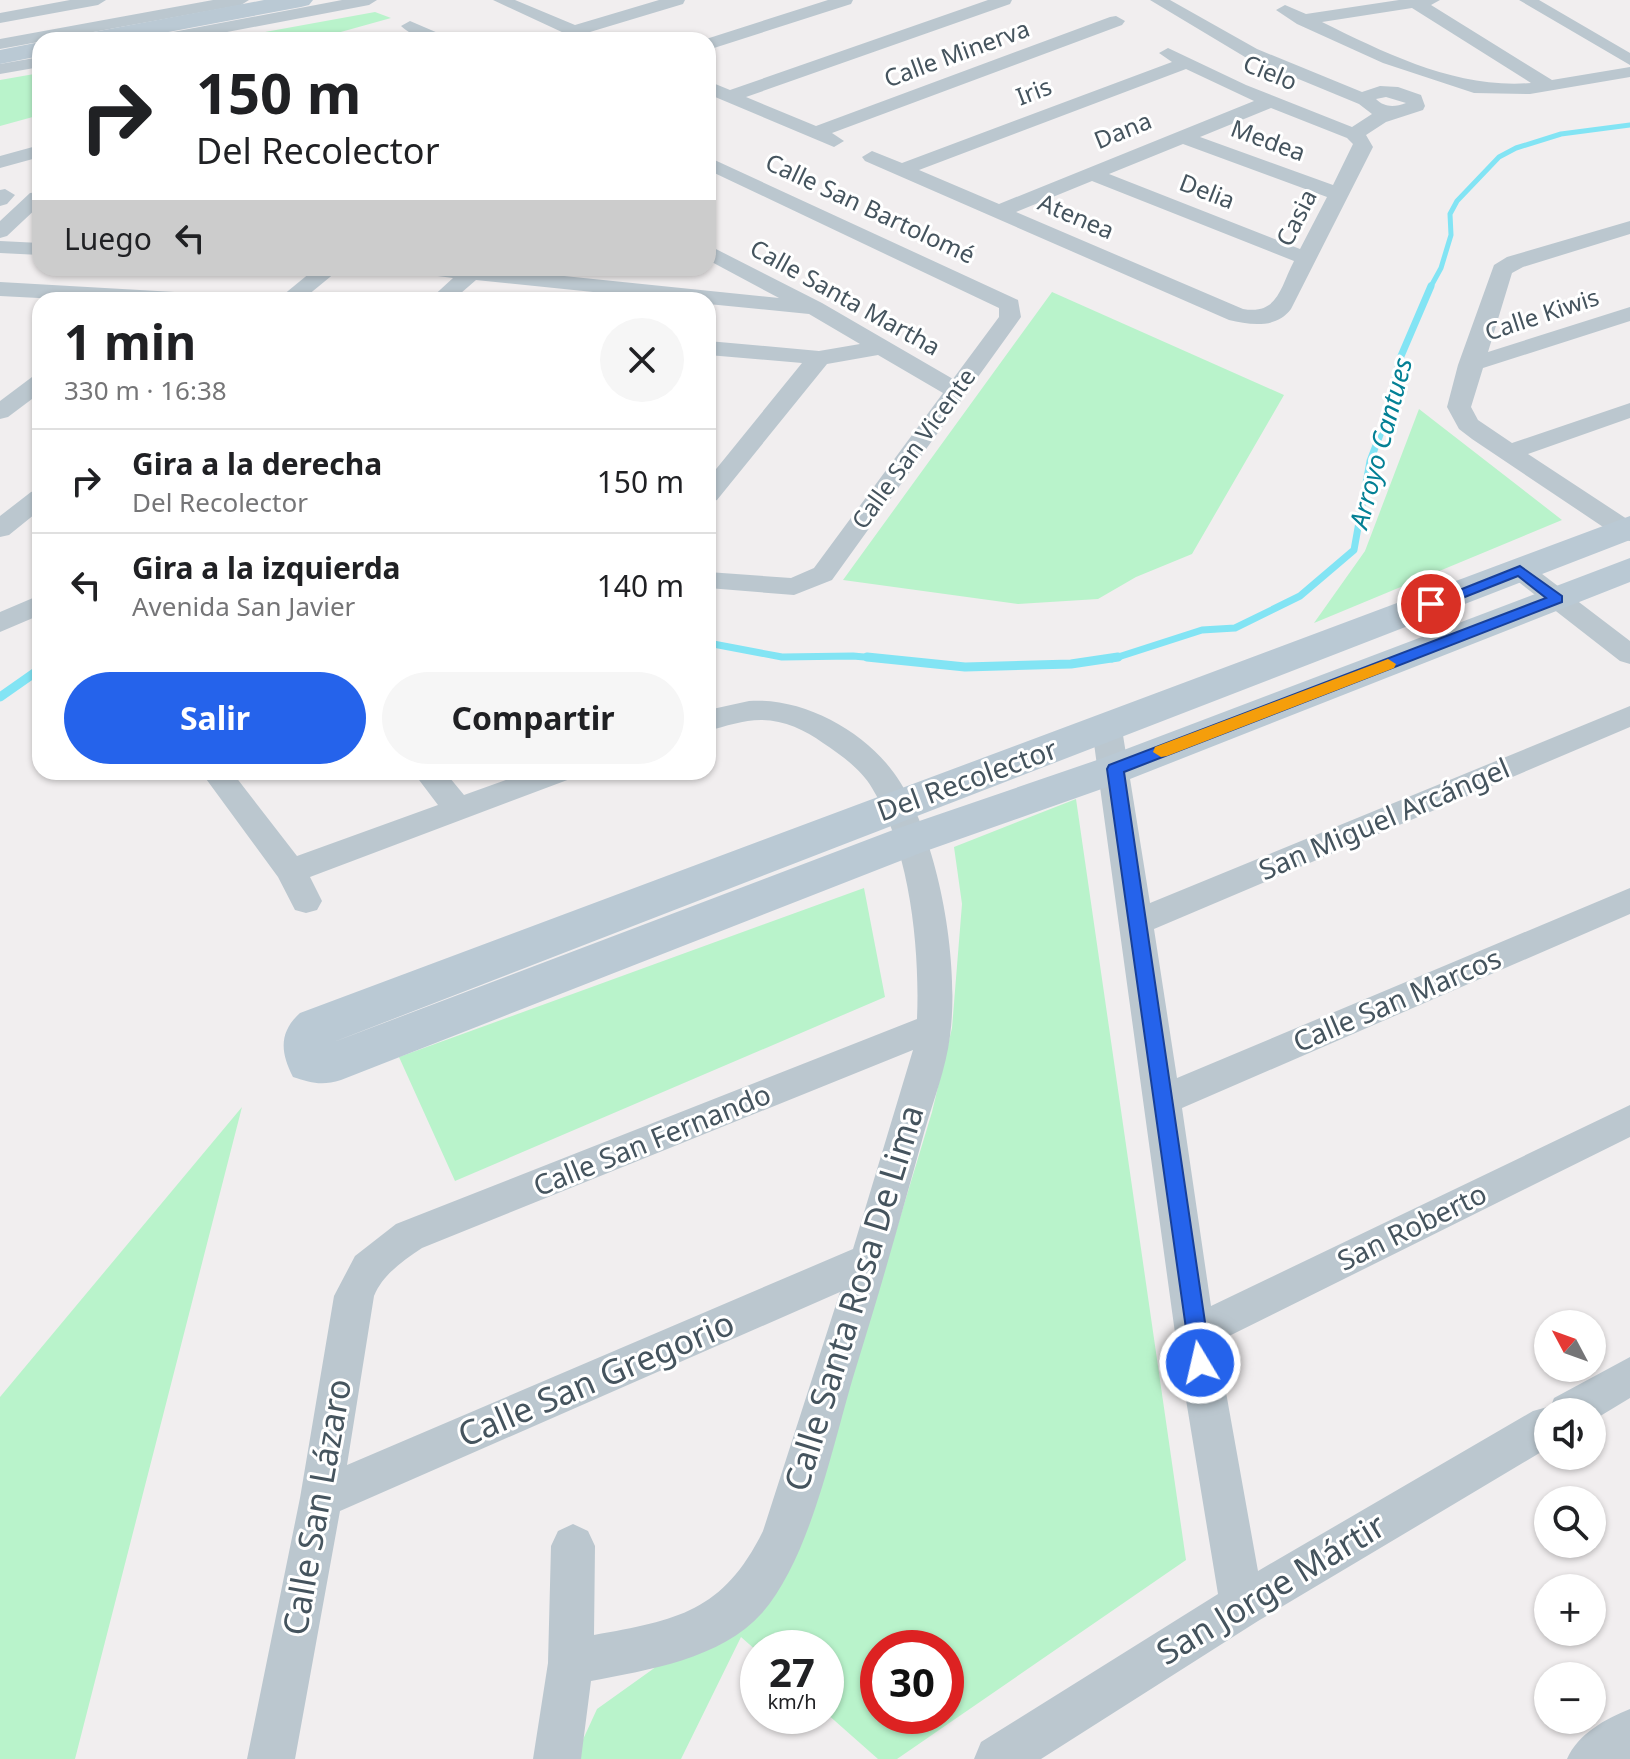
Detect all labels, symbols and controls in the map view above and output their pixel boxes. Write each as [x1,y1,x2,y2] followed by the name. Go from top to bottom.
[879,11,1034,94] street label: Calle Minerva
[1239,46,1303,97] street label: Cielo
[196,54,361,130] text: 150 m
[64,64,168,168] icon: right
[1011,69,1056,112] street label: Iris
[1089,103,1156,156] street label: Dana
[1227,111,1310,168] street label: Medea
[196,126,440,175] text: Del Recolector
[761,145,981,271] street label: Calle San Bartolomé
[1175,165,1240,216] street label: Delia
[1267,183,1324,251] street label: Casia
[1034,185,1120,246] street label: Atenea
[168,216,212,260] icon: left
[64,218,152,259] text: Luego
[745,231,947,363] street label: Calle Santa Martha
[1480,280,1603,348] street label: Calle Kiwis
[64,309,196,374] text: 1 min
[600,318,684,402] button: close
[1339,353,1420,534] water label: Arroyo Cantues
[843,361,982,535] street label: Calle San Vicente
[64,372,227,408] text: 330 m · 16:38
[132,443,382,484] text: Gira a la derecha
[64,459,108,503] icon: right
[597,461,684,502] text: 150 m
[132,484,308,520] text: Del Recolector
[132,547,401,588] text: Gira a la izquierda
[64,563,108,607] icon: left
[597,565,684,606] text: 140 m
[1397,570,1465,638] pin
[1409,582,1453,626] icon: arrive
[132,588,355,624] text: Avenida San Javier
[64,672,366,764] button: Salir
[382,672,684,764] button: Compartir
[871,729,1063,829] street label: Del Recolector
[1253,748,1515,888] street label: San Miguel Arcángel
[1287,938,1506,1060] street label: Calle San Marcos
[527,1074,776,1204] street label: Calle San Fernando
[772,1099,934,1496] street label: Calle Santa Rosa De Lima
[1331,1174,1493,1279] street label: San Roberto
[450,1299,741,1457] street label: Calle San Gregorio
[1534,1310,1606,1382] north arrow
[1534,1310,1606,1734] map controls
[1158,1321,1242,1405] position arrow
[271,1375,361,1639] street label: Calle San Lázaro
[1534,1398,1606,1470] button: sound
[1534,1486,1606,1558] button: search
[1148,1502,1393,1675] street label: San Jorge Mártir
[1534,1574,1606,1646] button: +
[860,1630,964,1734] speed limit sign: 30
[769,1644,815,1699] text: 27
[1534,1662,1606,1734] button: −
[767,1688,817,1715] text: km/h

